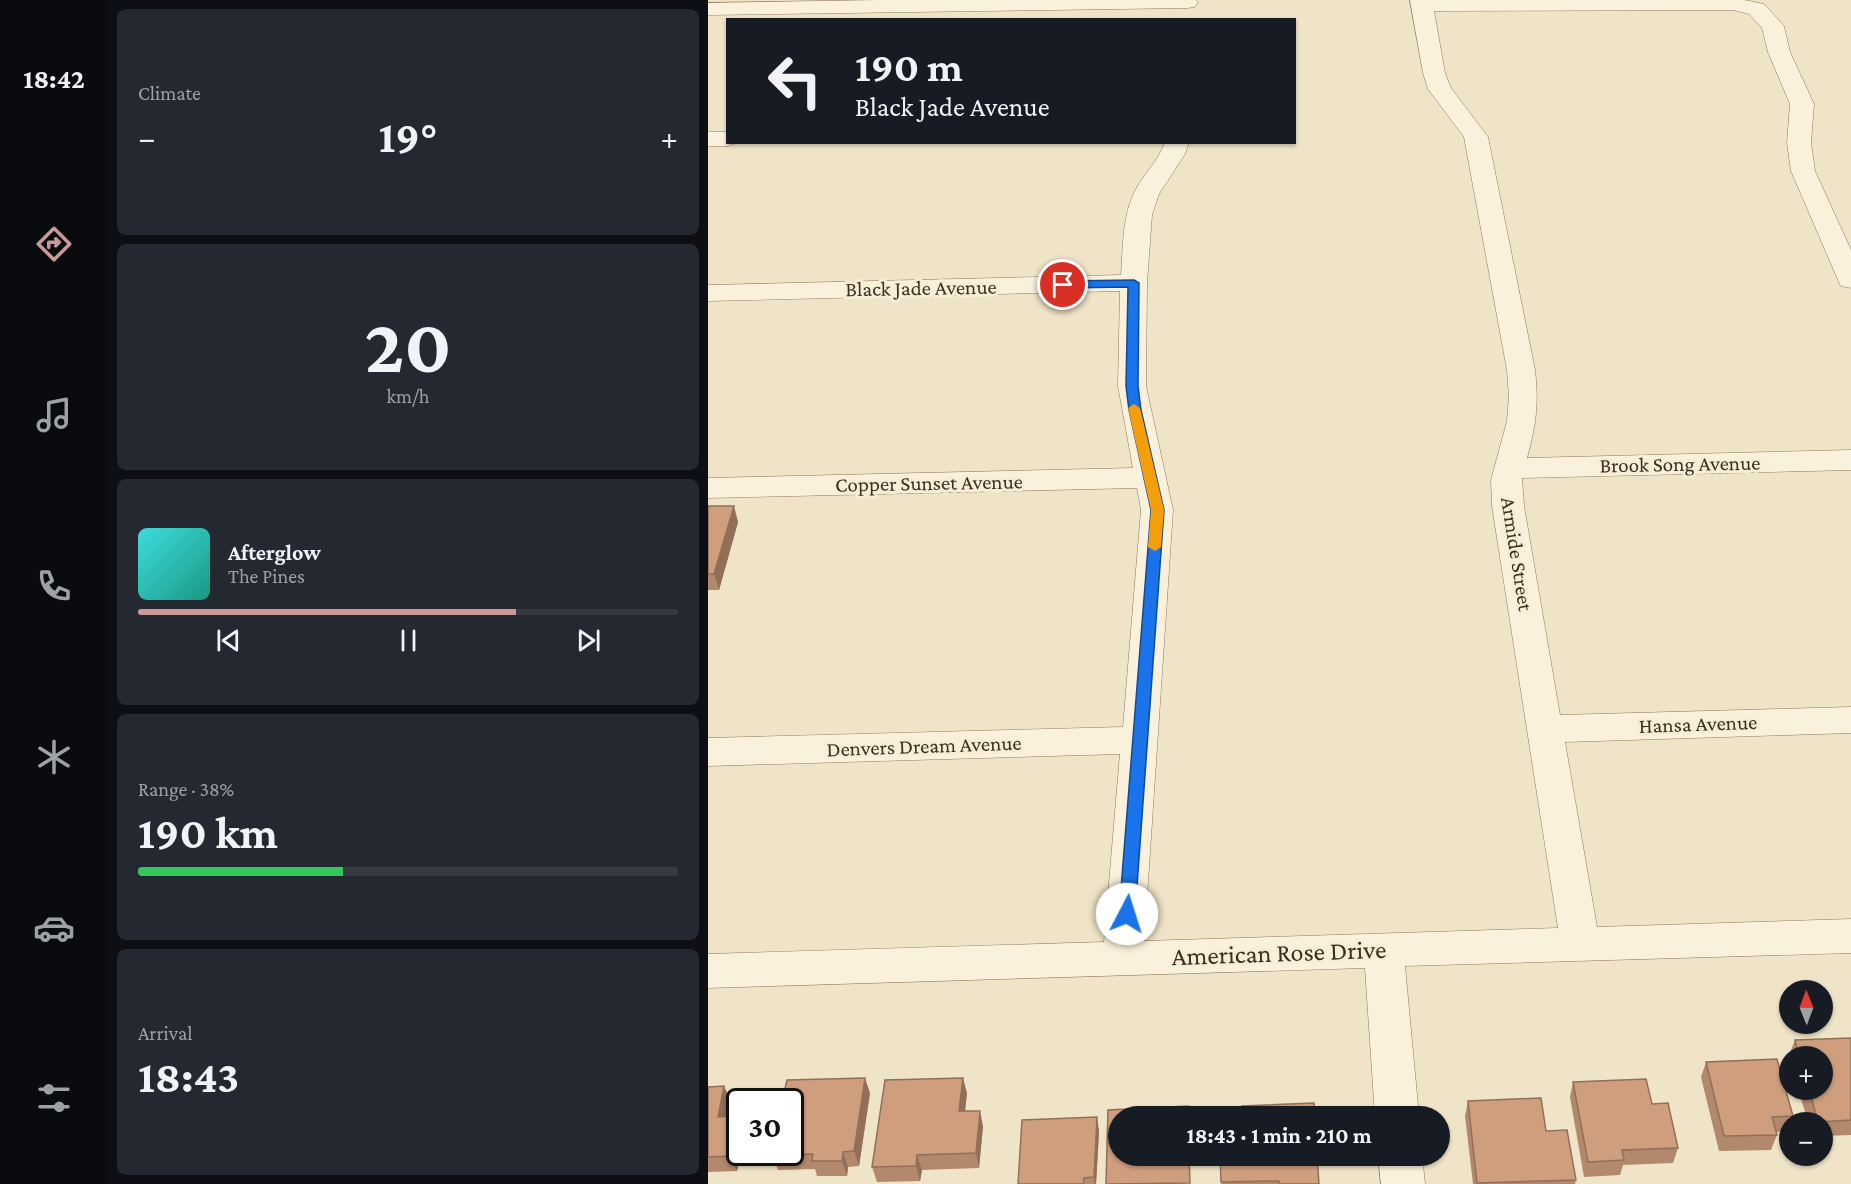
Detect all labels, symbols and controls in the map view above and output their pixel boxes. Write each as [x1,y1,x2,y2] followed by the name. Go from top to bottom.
[756,42,834,120] icon: left
[855,43,963,90] text: 190 m
[23,64,85,94] text: 18:42
[138,82,201,104] text: Climate
[855,92,1050,122] text: Black Jade Avenue
[379,112,437,162] text: 19°
[138,119,155,156] text: −
[661,119,678,156] text: +
[33,223,75,265] icon: directions
[1037,259,1088,310] pin
[1046,268,1079,301] icon: arrive
[845,275,997,301] street label: Black Jade Avenue
[364,302,452,389] text: 20
[386,385,430,407] text: km/h
[33,394,75,436] icon: music
[1599,451,1761,477] street label: Brook Song Avenue
[835,469,1023,497] street label: Copper Sunset Avenue
[1496,495,1538,614] street label: Armide Street
[228,540,321,565] text: Afterglow
[33,565,75,607] icon: phone
[228,565,305,587] text: The Pines
[212,624,245,657] icon: previous
[392,624,425,657] icon: pause
[572,624,605,657] icon: next
[1638,710,1758,738] street label: Hansa Avenue
[826,731,1022,761] street label: Denvers Dream Avenue
[33,736,75,778] icon: climate
[138,778,234,800] text: Range · 38%
[138,808,278,858] text: 190 km
[1095,882,1159,946] position arrow
[33,907,75,949] icon: car
[1171,935,1387,971] street label: American Rose Drive
[1779,980,1833,1034] north arrow
[1779,980,1833,1166] map controls
[138,1022,192,1044] text: Arrival
[1779,1046,1833,1100] button: +
[138,1052,239,1102] text: 18:43
[33,1077,75,1119] icon: filters
[726,1088,804,1166] speed limit sign: 30
[1779,1112,1833,1166] button: −
[1186,1123,1372,1148] text: 18:43 · 1 min · 210 m

